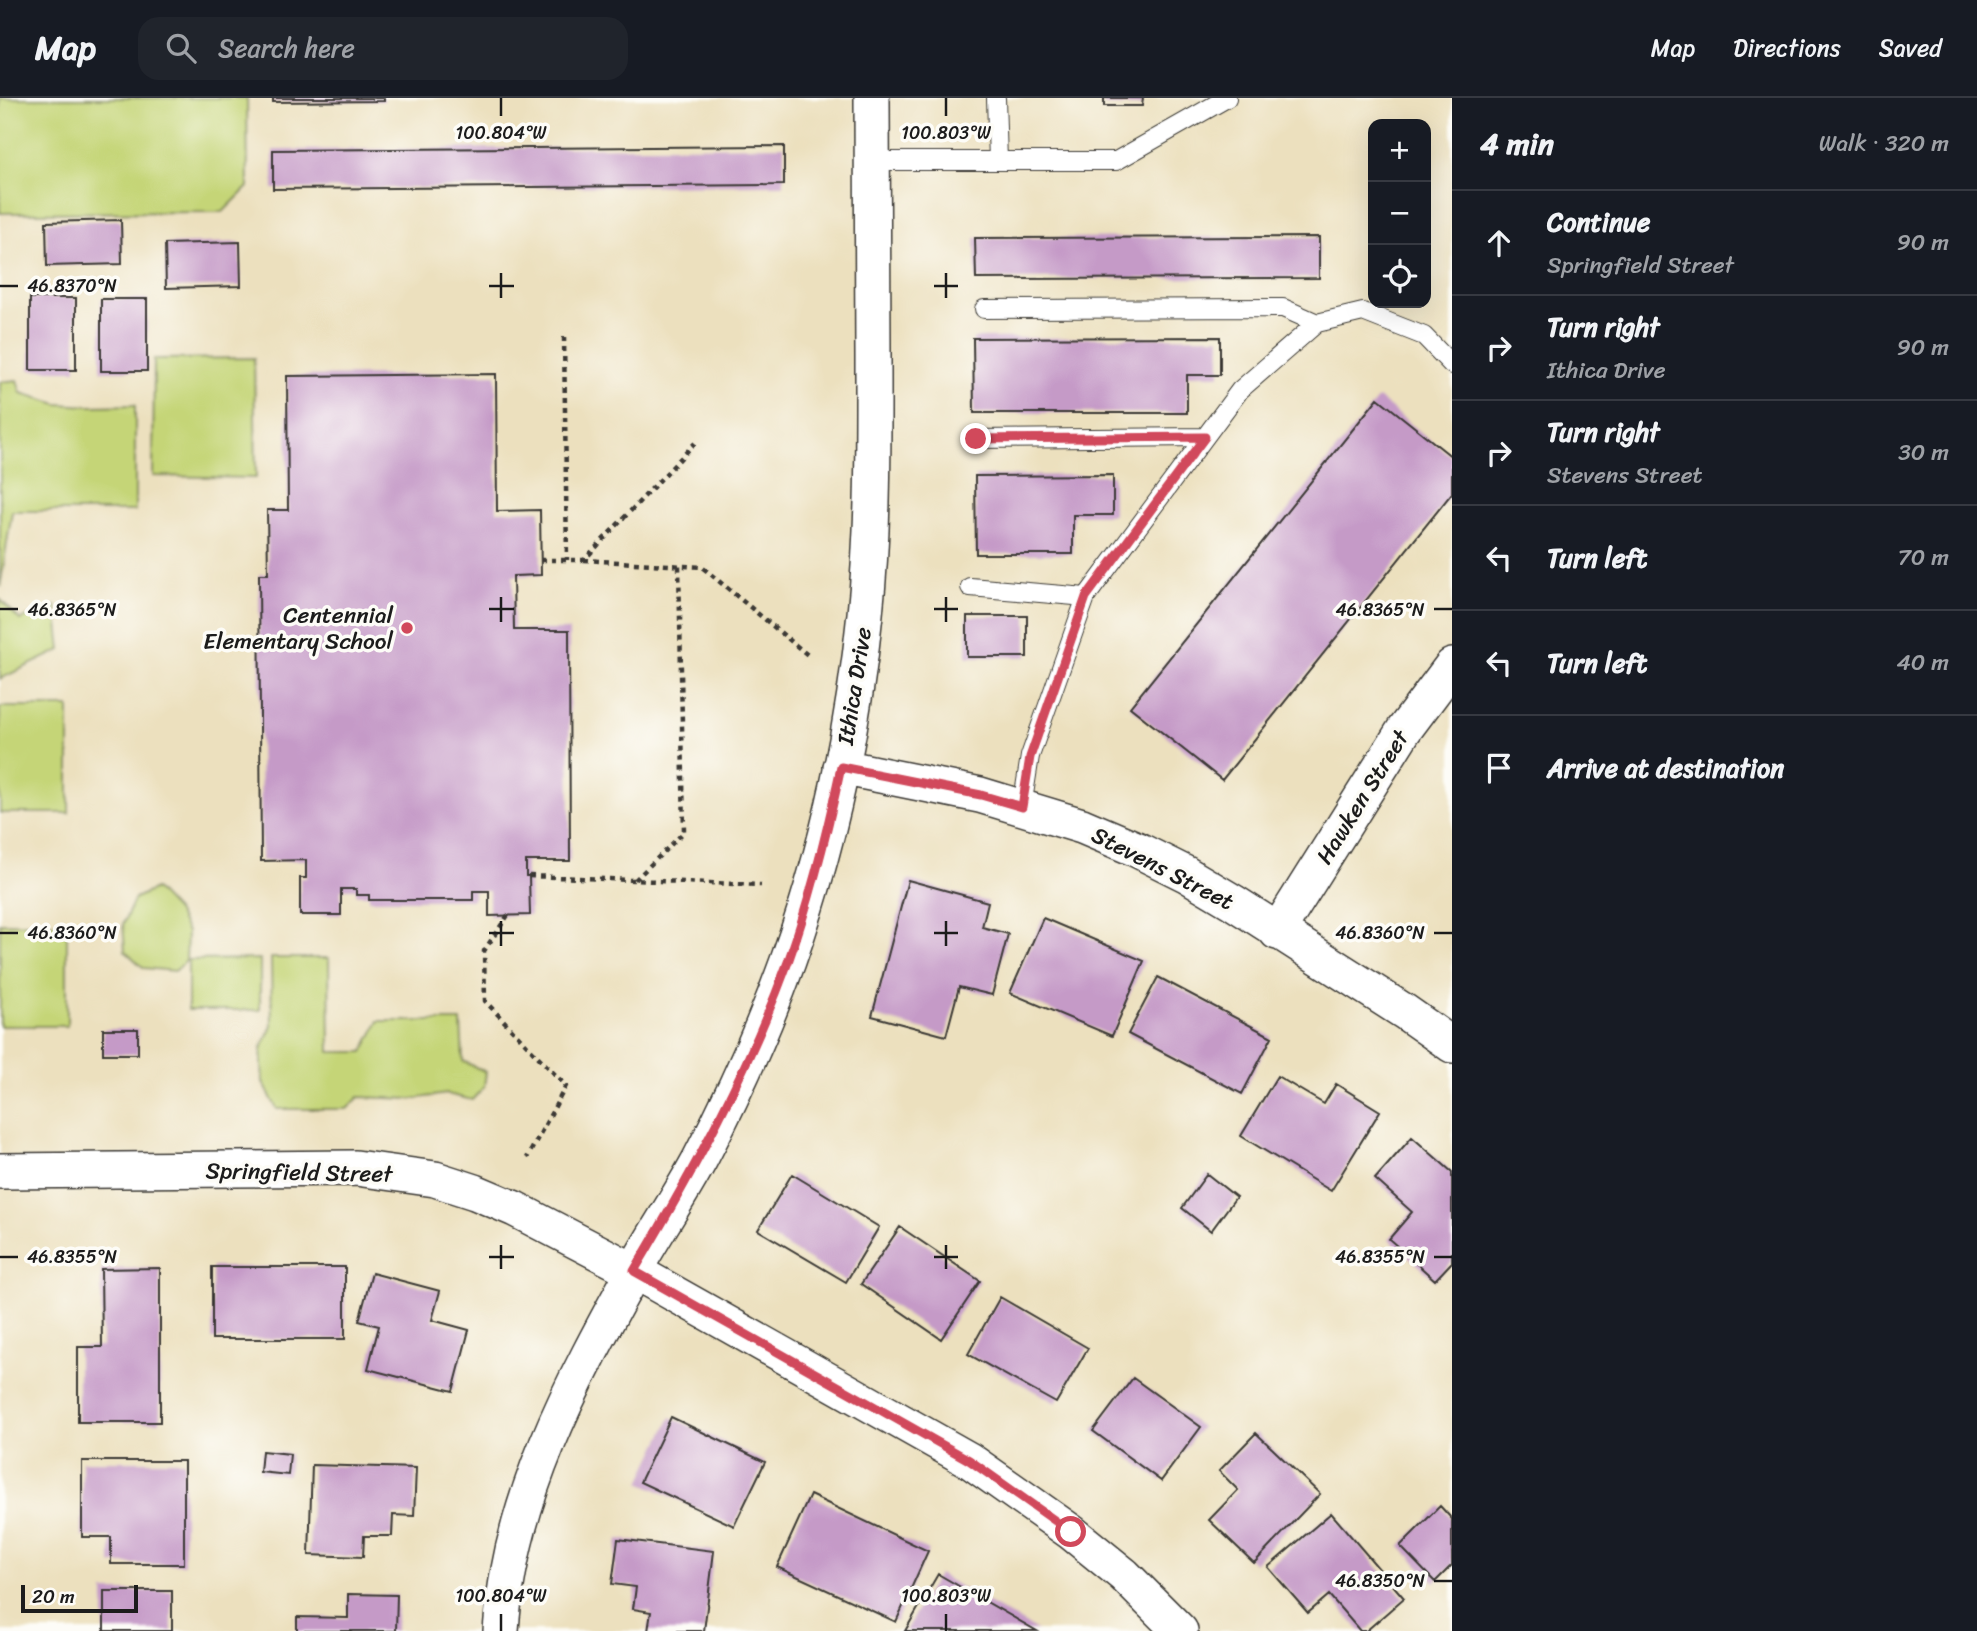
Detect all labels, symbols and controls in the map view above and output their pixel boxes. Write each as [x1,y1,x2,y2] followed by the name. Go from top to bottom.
[138,17,628,80] search box
[35,19,96,77] text: Map
[218,25,355,71] text: Search here
[1651,27,1695,69] text: Map
[1733,27,1841,69] text: Directions
[1879,27,1942,69] text: Saved
[162,29,200,67] icon: search
[456,117,548,149] text: 100.804°W
[901,117,992,149] text: 100.803°W
[1480,117,1554,171] text: 4 min
[1368,119,1431,308] map controls
[1368,119,1431,182] button: +
[1819,123,1949,164] text: Walk · 320 m
[1368,182,1431,245] button: −
[1547,199,1650,245] text: Continue
[1897,222,1949,263] text: 90 m
[1480,224,1518,262] icon: ahead
[1368,245,1431,308] button: locate
[1547,245,1734,286] text: Springfield Street
[27,270,117,302] text: 46.8370°N
[1547,304,1660,350] text: Turn right
[1897,327,1949,368] text: 90 m
[1480,329,1518,367] icon: right
[1547,350,1666,391] text: Ithica Drive
[1547,409,1660,455] text: Turn right
[960,423,991,454] route end
[1898,432,1949,473] text: 30 m
[1480,434,1518,472] icon: right
[1547,455,1703,496] text: Stevens Street
[1547,535,1647,581] text: Turn left
[1898,537,1949,578] text: 70 m
[1480,539,1518,577] icon: left
[27,594,117,626] text: 46.8365°N
[1335,594,1425,626] text: 46.8365°N
[203,595,393,662] place label: Centennial Elementary School
[399,620,415,636] marker: Centennial Elementary School
[825,624,884,749] street label: Ithica Drive
[1547,640,1647,686] text: Turn left
[1896,642,1949,683] text: 40 m
[1480,644,1518,682] icon: left
[1305,720,1421,873] street label: Hawken Street
[1547,745,1784,791] text: Arrive at destination
[1480,749,1518,787] icon: arrive
[1084,815,1241,922] street label: Stevens Street
[27,917,117,949] text: 46.8360°N
[1335,917,1425,949] text: 46.8360°N
[205,1150,394,1195] street label: Springfield Street
[27,1241,117,1273] text: 46.8355°N
[1335,1241,1425,1273] text: 46.8355°N
[1055,1516,1086,1547] route start
[1335,1565,1426,1597] text: 46.8350°N
[32,1580,75,1613] text: 20 m
[456,1580,548,1612] text: 100.804°W
[901,1580,992,1612] text: 100.803°W
[21,1582,138,1614] scale bar

